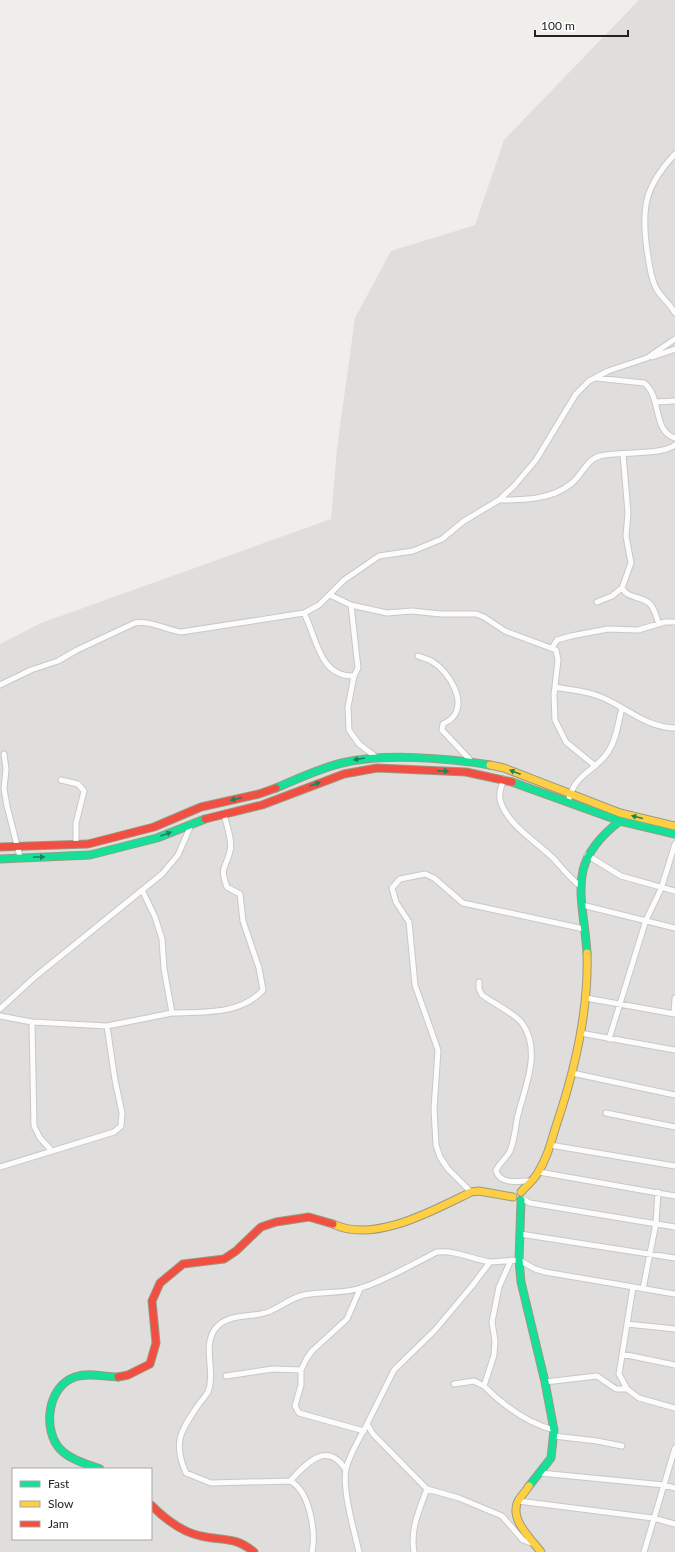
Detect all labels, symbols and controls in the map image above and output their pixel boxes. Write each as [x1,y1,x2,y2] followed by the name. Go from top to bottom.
[535,12,628,38] scale bar
[541,18,575,33] text: 100 m
[353,756,365,762] one-way arrow
[437,768,449,775] one-way arrow
[509,769,521,775] one-way arrow
[310,781,322,787] one-way arrow
[229,796,241,802] one-way arrow
[631,814,643,820] one-way arrow
[160,831,172,837] one-way arrow
[33,854,46,860] one-way arrow
[12,1468,152,1540] legend
[48,1476,70,1491] text: Fast
[48,1496,74,1511] text: Slow
[48,1516,69,1531] text: Jam

